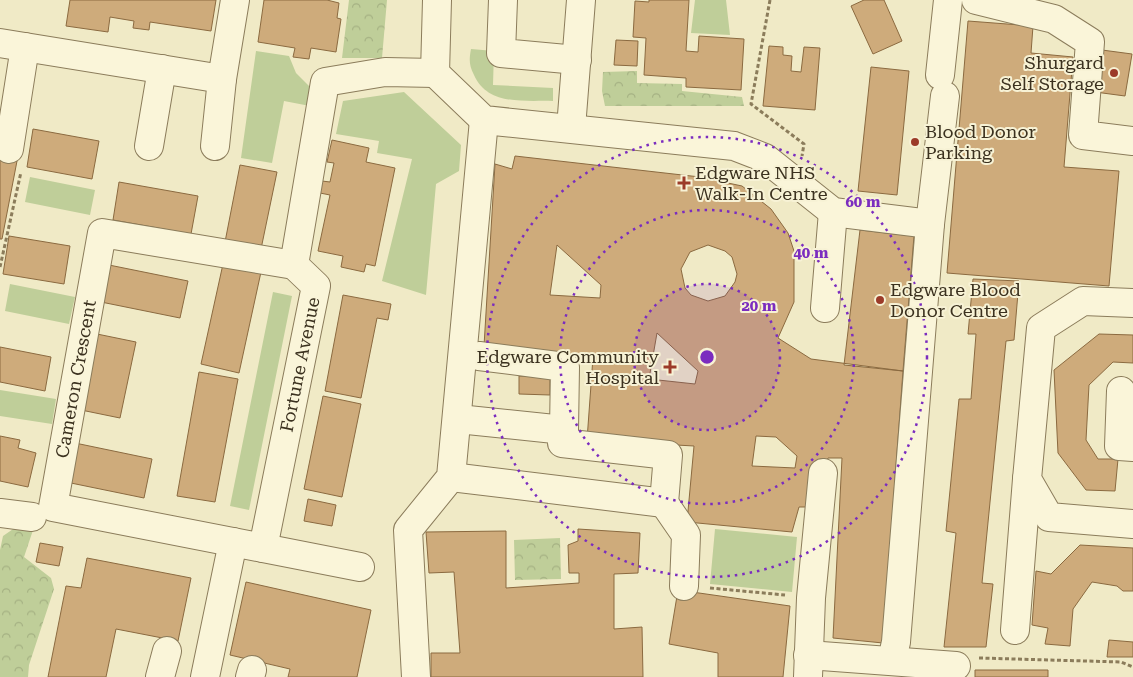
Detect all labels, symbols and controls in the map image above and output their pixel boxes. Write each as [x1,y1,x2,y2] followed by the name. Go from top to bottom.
[1000,52,1104,94] place label: Shurgard Self Storage
[1108,67,1120,79] marker: Shurgard Self Storage
[925,121,1036,163] place label: Blood Donor Parking
[909,136,921,148] marker: Blood Donor Parking
[695,162,828,204] place label: Edgware NHS Walk-In Centre
[677,176,691,190] marker: Edgware NHS Walk-In Centre
[845,193,881,211] text: 60 m
[793,244,829,262] text: 40 m
[890,279,1021,321] place label: Edgware Blood Donor Centre
[874,294,886,306] marker: Edgware Blood Donor Centre
[276,295,324,434] street label: Fortune Avenue
[741,297,777,315] text: 20 m
[51,298,100,460] street label: Cameron Crescent
[477,346,659,388] place label: Edgware Community Hospital
[698,348,716,366] centre of rings
[663,360,677,374] marker: Edgware Community Hospital

